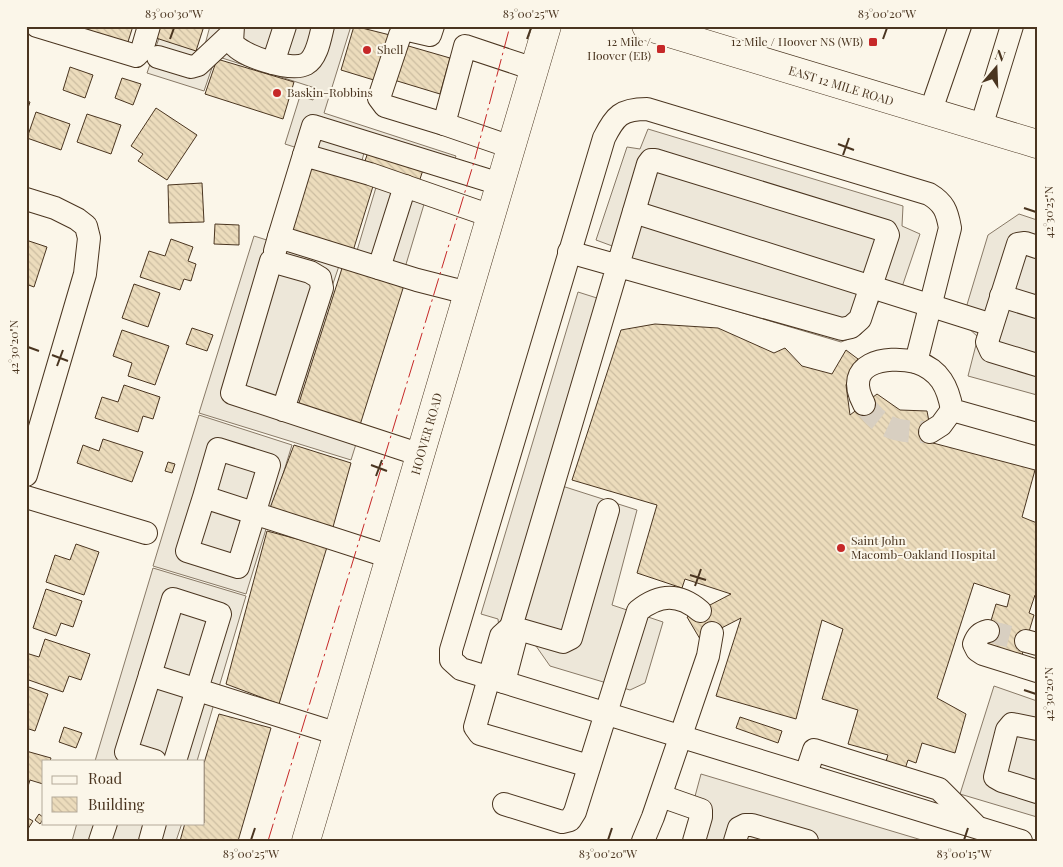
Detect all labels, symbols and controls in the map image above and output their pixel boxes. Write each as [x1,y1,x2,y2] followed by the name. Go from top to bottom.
[145,5,203,21] text: 83°00'30"W
[503,5,559,21] text: 83°00'25"W
[858,5,916,21] text: 83°00'20"W
[587,33,652,63] place label: 12 Mile / Hoover (EB)
[731,33,863,49] place label: 12 Mile / Hoover NS (WB)
[867,36,879,48] marker: 12 Mile / Hoover NS (WB)
[377,41,404,57] place label: Shell
[970,42,1020,92] north arrow
[655,43,667,55] marker: 12 Mile / Hoover (EB)
[361,44,373,56] marker: Shell
[993,45,1008,66] text: N
[787,61,896,109] street label: EAST 12 MILE ROAD
[287,84,373,100] place label: Baskin-Robbins
[271,87,283,99] marker: Baskin-Robbins
[1040,185,1056,238] text: 42°30'25"N
[5,319,21,374] text: 42°30'20"N
[407,391,445,477] street label: HOOVER ROAD
[851,532,996,562] place label: Saint John Macomb-Oakland Hospital
[835,542,847,554] marker: Saint John Macomb-Oakland Hospital
[1040,666,1056,721] text: 42°30'20"N
[42,760,205,824] legend
[88,768,122,788] text: Road
[88,794,145,814] text: Building
[223,845,279,861] text: 83°00'25"W
[579,845,637,861] text: 83°00'20"W
[937,845,992,861] text: 83°00'15"W

